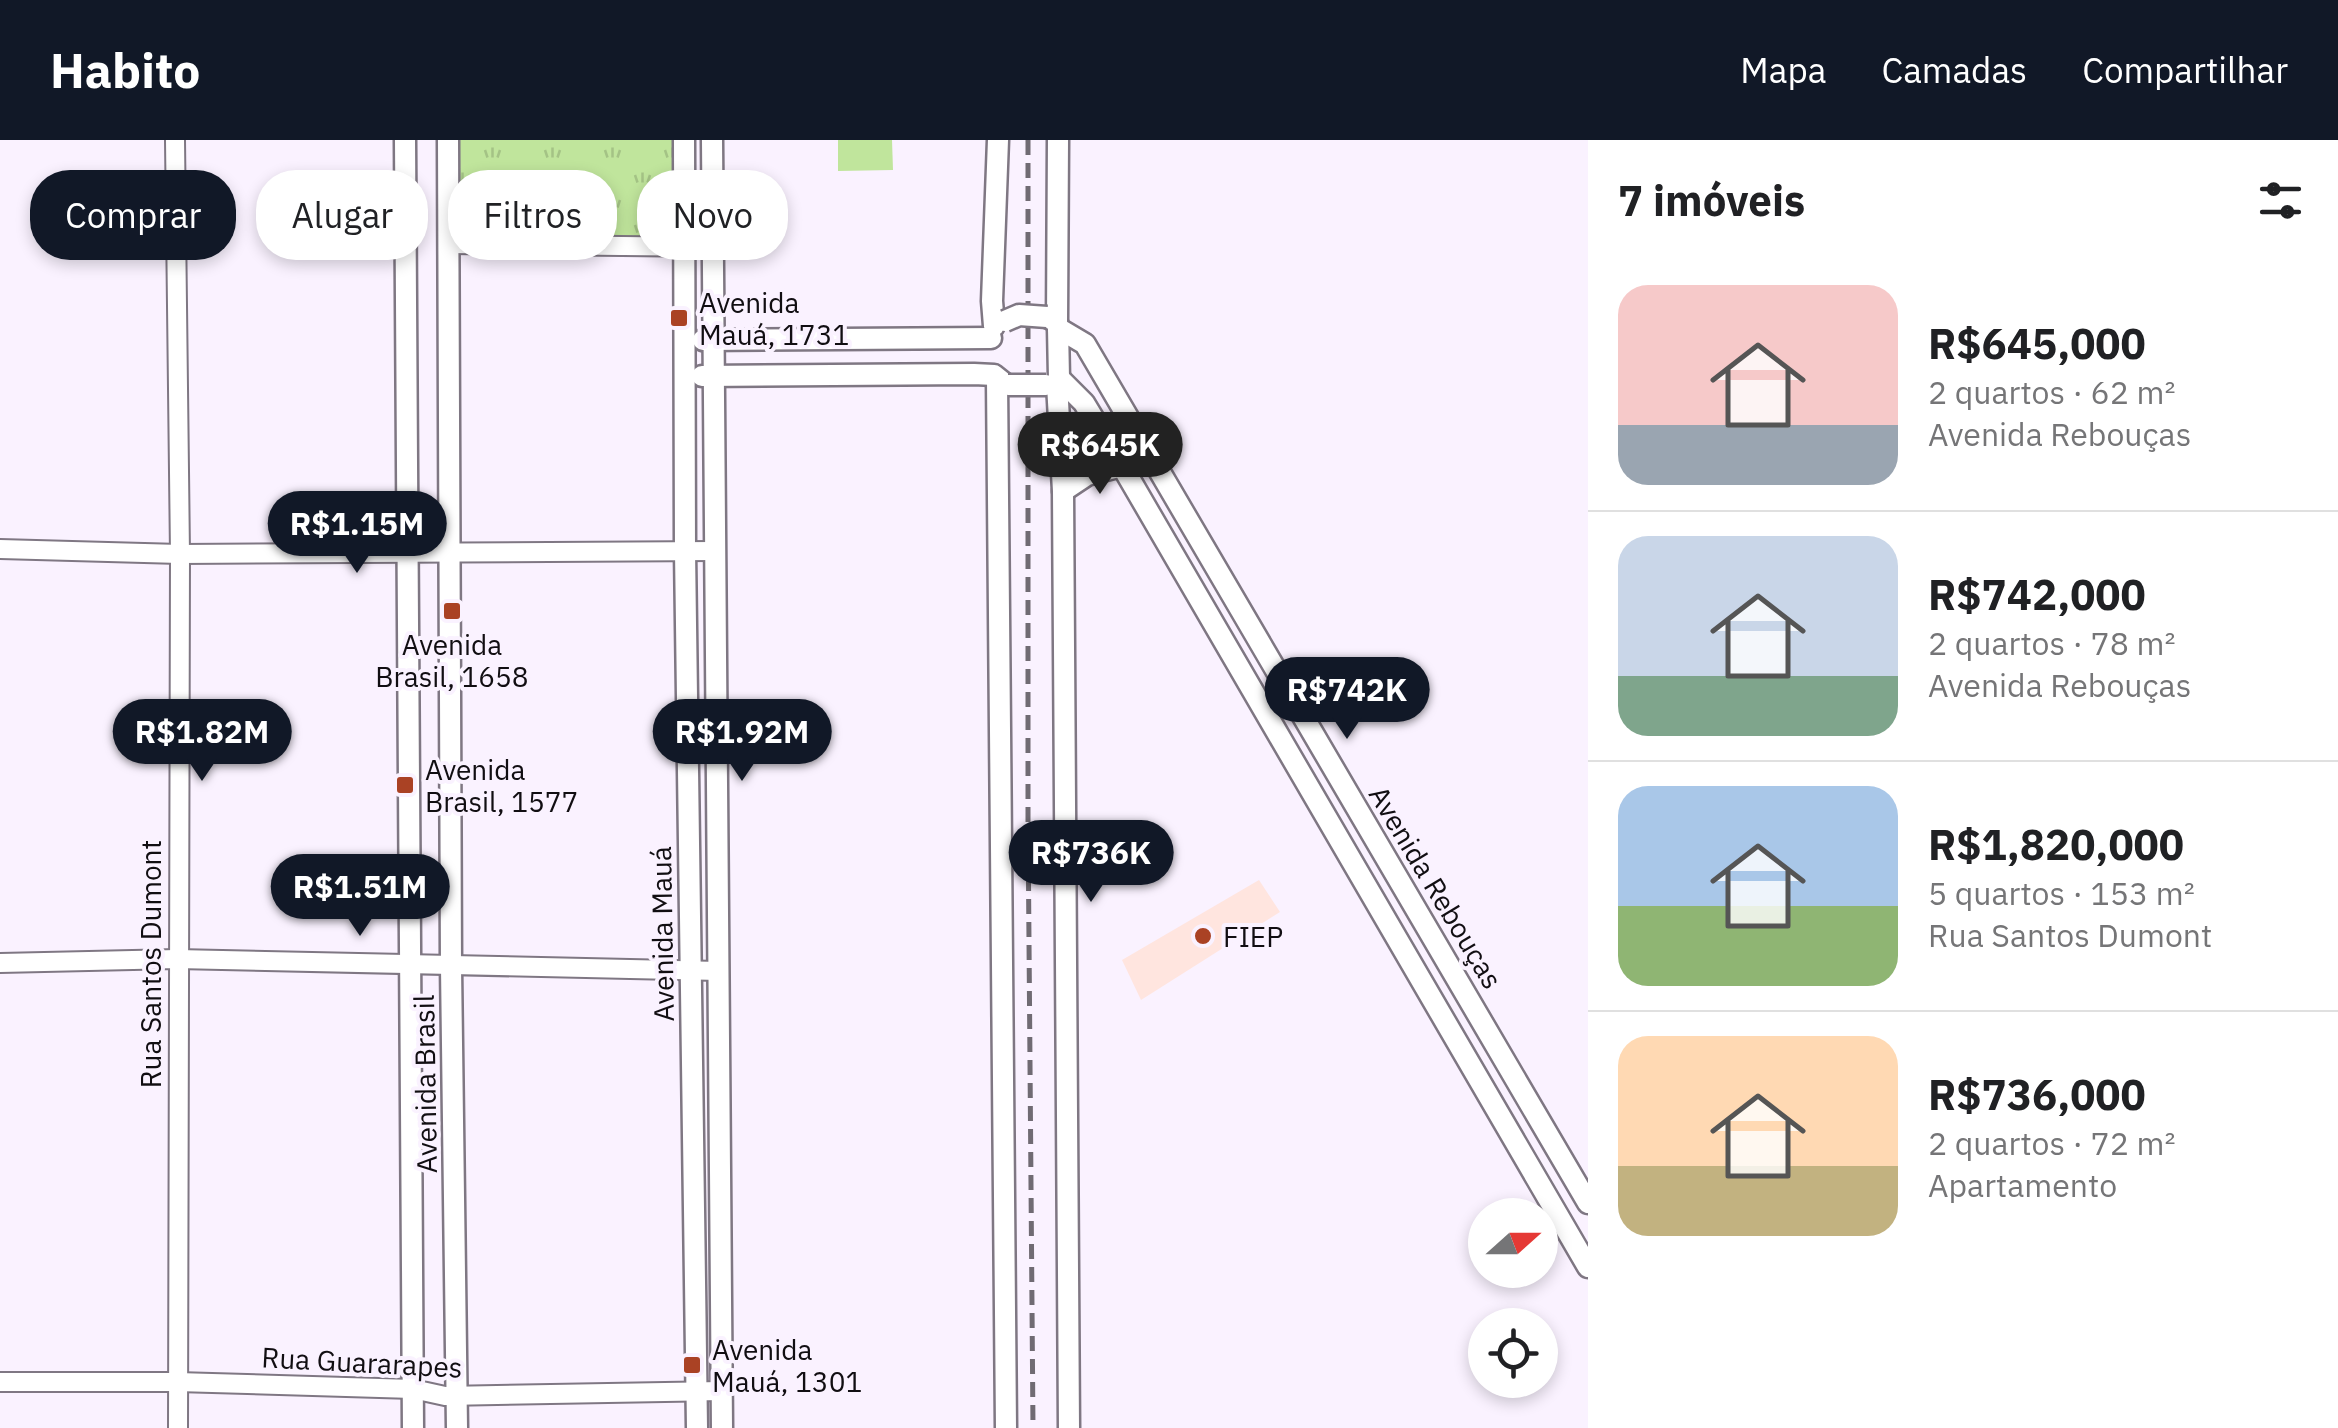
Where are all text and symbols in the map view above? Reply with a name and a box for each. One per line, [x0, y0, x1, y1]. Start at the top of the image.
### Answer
text: Habito [50, 39, 200, 101]
text: Mapa [1740, 47, 1826, 93]
text: Camadas [1881, 47, 2027, 93]
text: Compartilhar [2082, 47, 2288, 93]
chip: Comprar [30, 170, 236, 260]
chip: Alugar [256, 170, 428, 260]
chip: Filtros [448, 170, 617, 260]
chip: Novo [637, 170, 788, 260]
text: 7 imóveis [1618, 173, 1805, 228]
icon: filters [2253, 173, 2308, 228]
place label: Avenida Mauá, 1731 [699, 284, 849, 353]
marker: Avenida Mauá, 1731 [668, 307, 690, 329]
text: R$645,000 [1928, 316, 2146, 371]
icon: home [1698, 325, 1818, 445]
text: 2 quartos · 62 m² [1928, 371, 2176, 413]
pin: R$645K [1019, 412, 1181, 497]
text: Avenida Rebouças [1928, 413, 2191, 455]
text: R$645K [1040, 423, 1160, 465]
pin: R$1.15M [265, 491, 449, 576]
text: R$1.15M [290, 502, 424, 544]
text: R$742,000 [1928, 567, 2146, 622]
icon: home [1698, 576, 1818, 696]
marker: Avenida Brasil, 1658 [441, 600, 463, 622]
text: 2 quartos · 78 m² [1928, 622, 2176, 664]
place label: Avenida Brasil, 1658 [375, 626, 529, 695]
pin: R$742K [1266, 657, 1428, 742]
text: Avenida Rebouças [1928, 664, 2191, 706]
text: R$742K [1287, 668, 1407, 710]
pin: R$1.82M [110, 699, 294, 784]
pin: R$1.92M [650, 699, 834, 784]
text: R$1.82M [135, 710, 269, 752]
text: R$1.92M [675, 710, 809, 752]
place label: Avenida Brasil, 1577 [425, 751, 578, 820]
marker: Avenida Brasil, 1577 [394, 774, 416, 796]
street label: Avenida Rebouças [1361, 779, 1511, 995]
text: R$1,820,000 [1928, 817, 2184, 872]
pin: R$736K [1010, 820, 1172, 905]
icon: home [1698, 826, 1818, 946]
text: R$736K [1031, 831, 1151, 873]
street label: Rua Santos Dumont [132, 840, 169, 1088]
street label: Avenida Mauá [642, 846, 682, 1022]
pin: R$1.51M [268, 854, 452, 939]
text: R$1.51M [293, 865, 427, 907]
text: 5 quartos · 153 m² [1928, 872, 2195, 914]
text: Rua Santos Dumont [1928, 914, 2212, 956]
place label: FIEP [1223, 918, 1283, 955]
marker: FIEP [1192, 925, 1214, 947]
street label: Avenida Brasil [405, 994, 445, 1174]
text: R$736,000 [1928, 1067, 2146, 1122]
icon: home [1698, 1076, 1818, 1196]
text: 2 quartos · 72 m² [1928, 1122, 2176, 1164]
text: Apartamento [1928, 1164, 2117, 1206]
north arrow [1468, 1198, 1558, 1288]
map controls [1468, 1198, 1558, 1398]
button: locate [1468, 1308, 1558, 1398]
place label: Avenida Mauá, 1301 [712, 1331, 862, 1400]
street label: Rua Guararapes [261, 1338, 463, 1386]
marker: Avenida Mauá, 1301 [681, 1354, 703, 1376]

